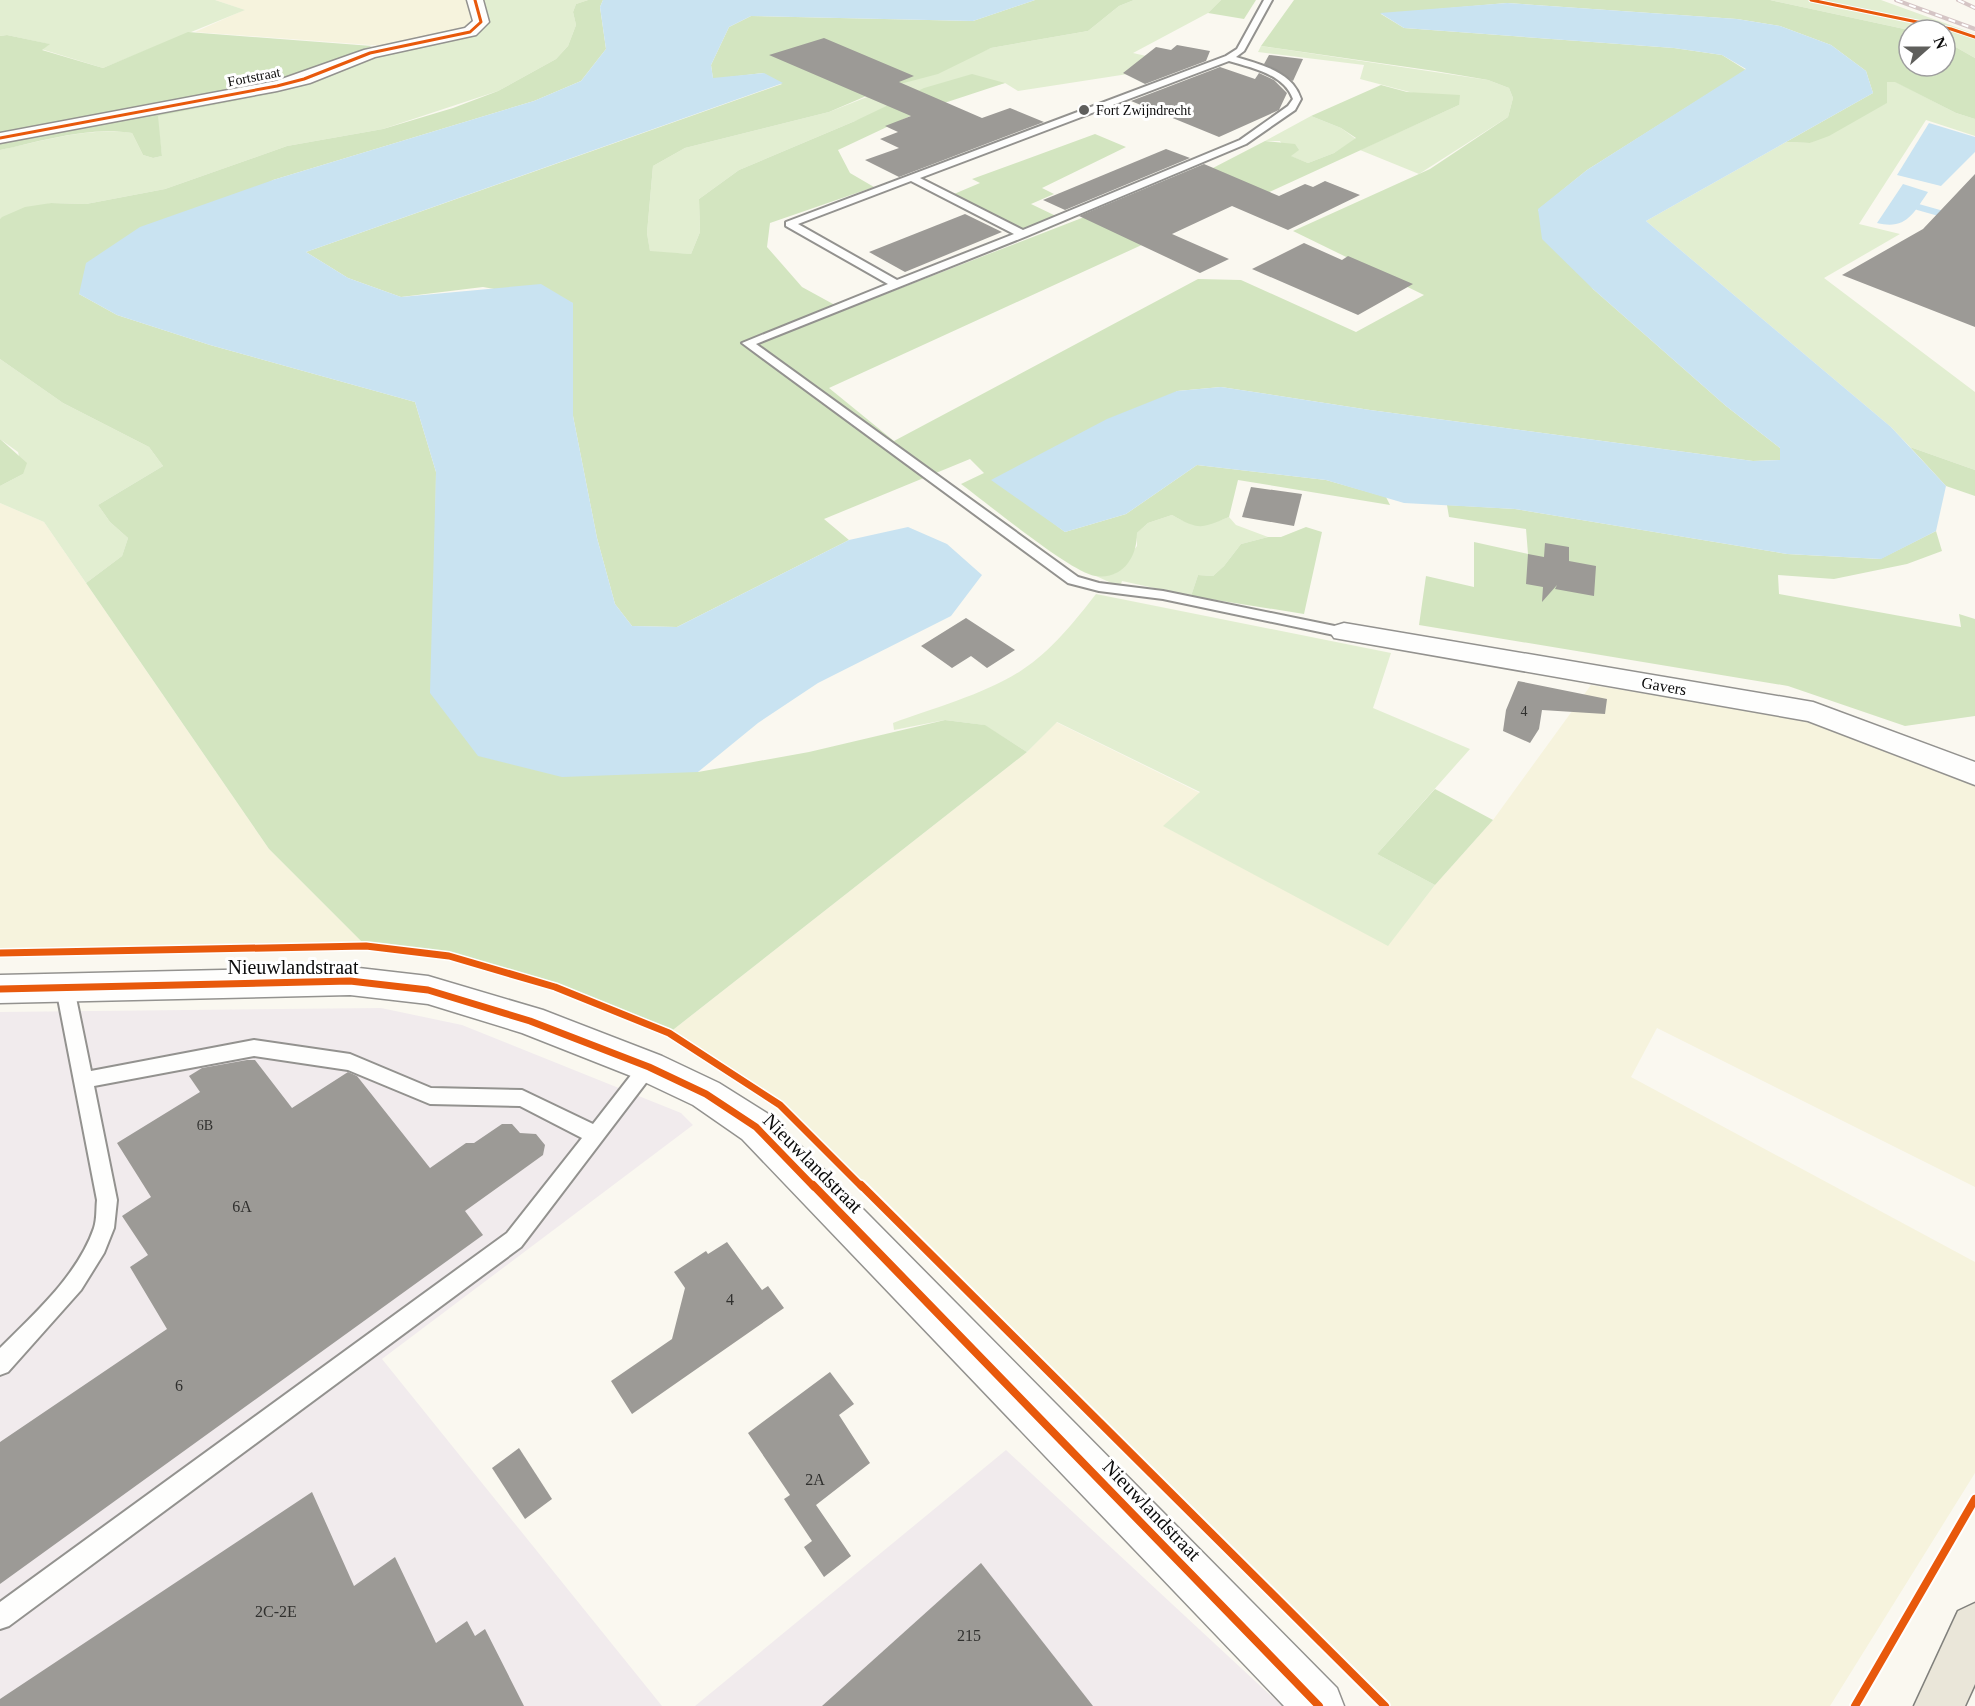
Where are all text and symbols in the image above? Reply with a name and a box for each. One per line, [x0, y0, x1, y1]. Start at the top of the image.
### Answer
north arrow [1897, 18, 1957, 78]
text: N [1931, 34, 1951, 52]
street label: Fortstraat [226, 64, 282, 89]
marker: Fort Zwijndrecht [1077, 103, 1091, 117]
place label: Fort Zwijndrecht [1096, 103, 1191, 118]
street label: Gavers [1640, 674, 1688, 698]
house number: 4 [1521, 704, 1528, 719]
street label: Nieuwlandstraat [227, 956, 359, 978]
street label: Nieuwlandstraat [759, 1109, 867, 1217]
house number: 6B [197, 1118, 213, 1133]
house number: 6A [232, 1198, 252, 1215]
house number: 4 [726, 1291, 734, 1308]
house number: 6 [175, 1377, 183, 1394]
street label: Nieuwlandstraat [1099, 1455, 1206, 1565]
house number: 2A [805, 1471, 825, 1488]
house number: 2C-2E [255, 1603, 297, 1620]
house number: 215 [957, 1627, 981, 1644]

